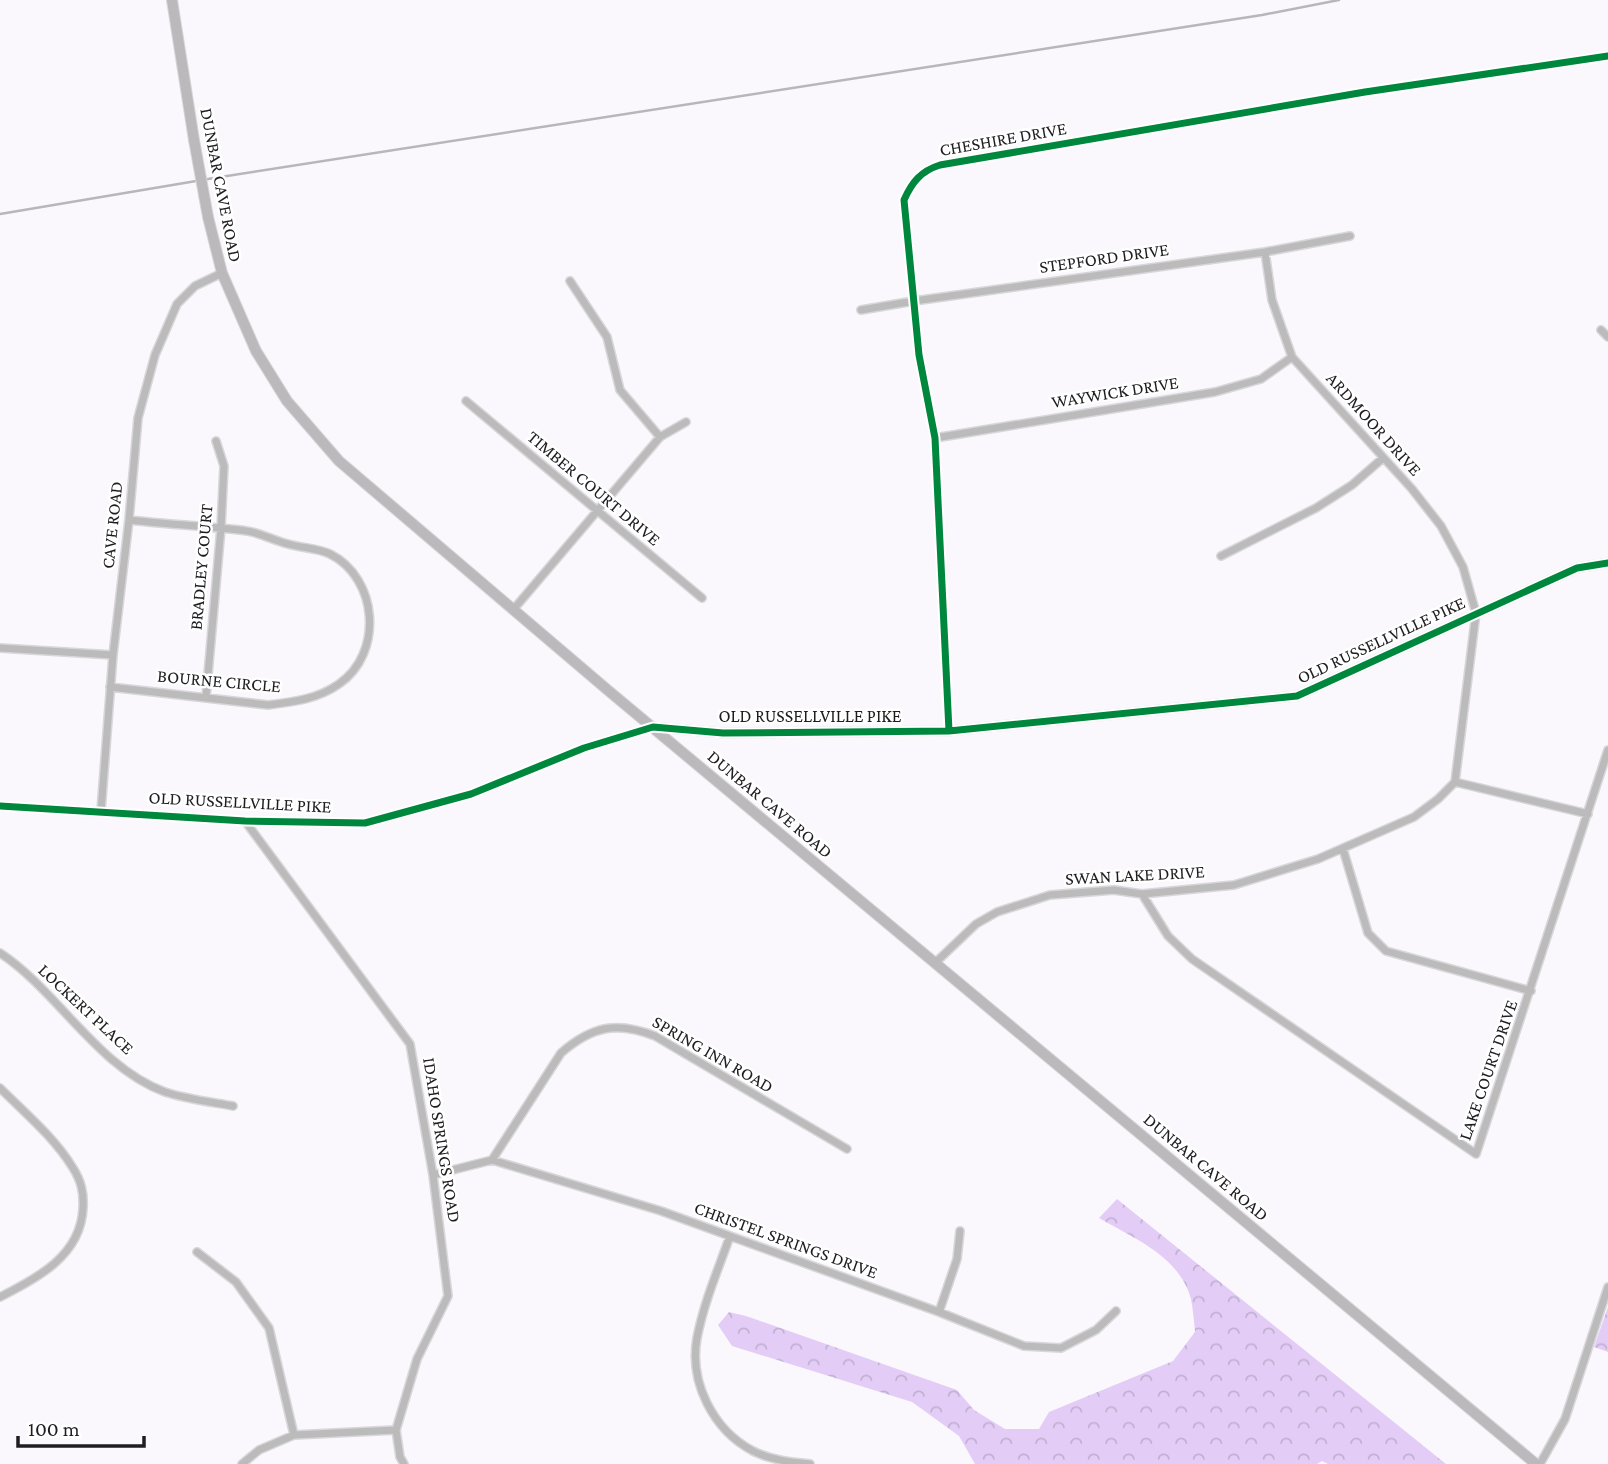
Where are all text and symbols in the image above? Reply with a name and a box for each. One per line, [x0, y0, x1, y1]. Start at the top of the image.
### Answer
street label: DUNBAR CAVE ROAD [196, 106, 246, 264]
street label: CHESHIRE DRIVE [938, 118, 1068, 160]
street label: STEPFORD DRIVE [1038, 239, 1170, 277]
street label: ARDMOOR DRIVE [1322, 368, 1426, 480]
street label: WAYWICK DRIVE [1050, 372, 1180, 412]
street label: TIMBER COURT DRIVE [523, 426, 665, 550]
street label: CAVE ROAD [97, 480, 127, 570]
street label: BRADLEY COURT [186, 503, 216, 631]
street label: OLD RUSSELLVILLE PIKE [1294, 592, 1468, 688]
street label: BOURNE CIRCLE [156, 666, 282, 696]
street label: OLD RUSSELLVILLE PIKE [719, 706, 902, 726]
street label: DUNBAR CAVE ROAD [704, 746, 836, 862]
street label: OLD RUSSELLVILLE PIKE [148, 787, 332, 817]
street label: SWAN LAKE DRIVE [1065, 861, 1205, 889]
street label: LOCKERT PLACE [34, 960, 138, 1058]
street label: LAKE COURT DRIVE [1455, 997, 1521, 1143]
street label: SPRING INN ROAD [649, 1011, 777, 1097]
street label: IDAHO SPRINGS ROAD [419, 1056, 465, 1224]
street label: DUNBAR CAVE ROAD [1140, 1109, 1272, 1225]
street label: CHRISTEL SPRINGS DRIVE [692, 1198, 881, 1283]
scale bar [18, 1404, 144, 1448]
text: 100 m [28, 1417, 80, 1441]

